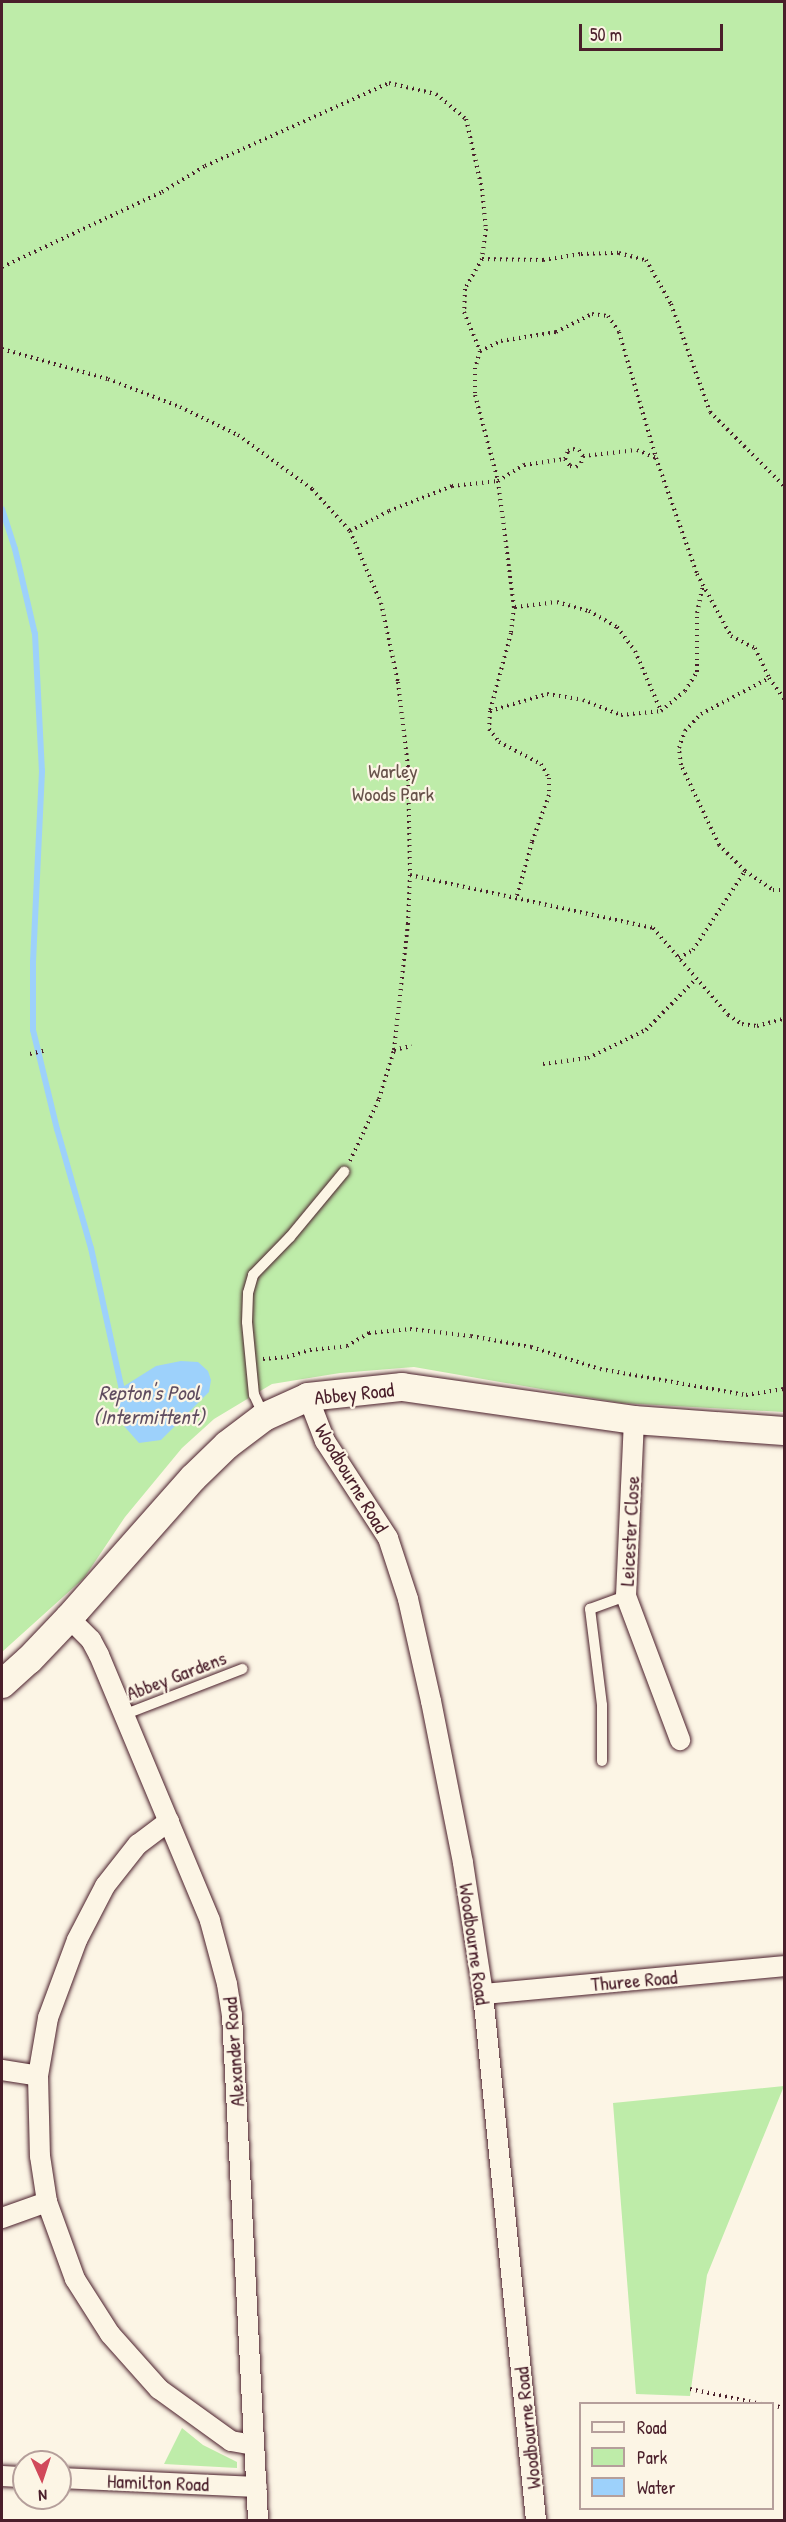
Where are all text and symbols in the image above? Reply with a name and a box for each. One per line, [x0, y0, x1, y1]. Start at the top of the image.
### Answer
scale bar [582, 12, 726, 50]
text: 50 m [590, 22, 622, 47]
park label: Warley Woods Park [352, 759, 434, 806]
street label: Abbey Road [313, 1377, 395, 1409]
water label: Repton's Pool (Intermittent) [93, 1380, 205, 1430]
street label: Woodbourne Road [310, 1419, 394, 1537]
street label: Leicester Close [614, 1475, 644, 1587]
street label: Abbey Gardens [123, 1645, 229, 1705]
street label: Woodbourne Road [455, 1882, 495, 2006]
street label: Thuree Road [590, 1964, 678, 1996]
street label: Alexander Road [217, 1996, 249, 2108]
street label: Woodbourne Road [509, 2366, 545, 2490]
legend [579, 2402, 774, 2510]
text: Road [637, 2415, 667, 2440]
text: Park [637, 2445, 667, 2470]
north arrow [12, 2450, 72, 2510]
street label: Hamilton Road [107, 2468, 209, 2496]
text: Water [637, 2475, 675, 2500]
text: N [38, 2485, 48, 2507]

